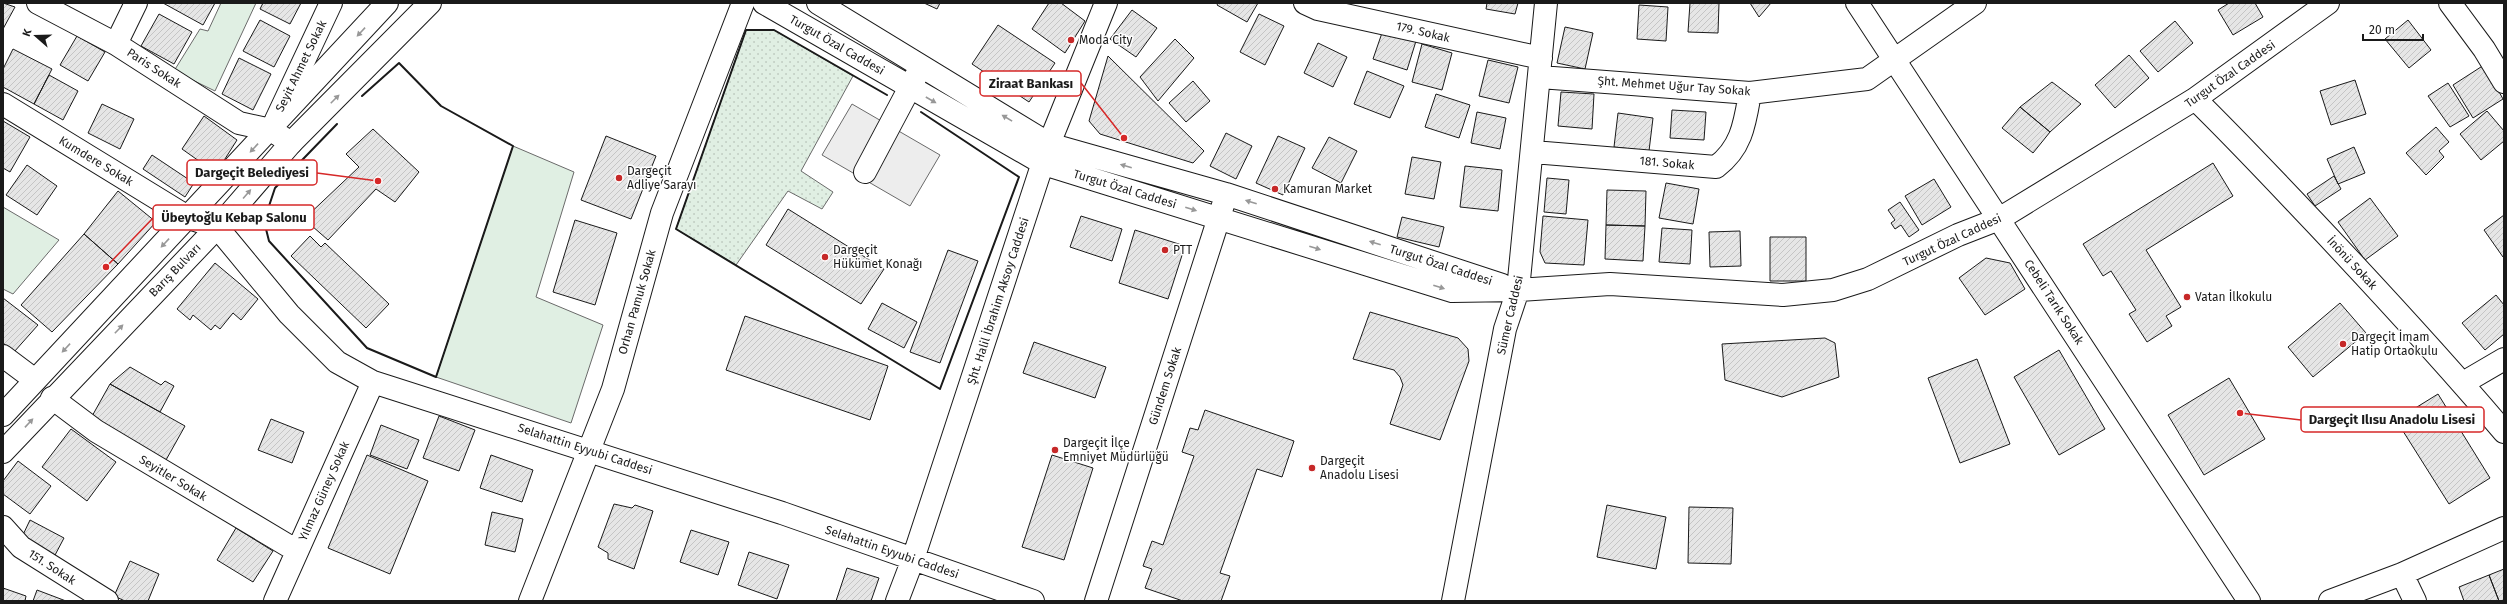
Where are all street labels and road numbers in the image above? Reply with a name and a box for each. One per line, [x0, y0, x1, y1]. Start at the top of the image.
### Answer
street label: Turgut Özal Caddesi [787, 10, 888, 78]
street label: Seyit Ahmet Sokak [273, 17, 330, 114]
street label: 179. Sokak [1395, 19, 1452, 45]
street label: Turgut Özal Caddesi [2181, 36, 2278, 110]
street label: Paris Sokak [124, 45, 184, 91]
street label: Şht. Mehmet Uğur Tay Sokak [1597, 74, 1752, 98]
street label: Kumdere Sokak [56, 133, 136, 189]
street label: 181. Sokak [1639, 154, 1696, 172]
street label: Turgut Özal Caddesi [1072, 165, 1179, 211]
street label: Turgut Özal Caddesi [1900, 209, 2004, 269]
street label: Şht. Halil İbrahim Aksoy Caddesi [963, 215, 1032, 386]
street label: İnönü Sokak [2324, 233, 2381, 293]
street label: Barış Bulvarı [146, 240, 204, 300]
street label: Turgut Özal Caddesi [1388, 240, 1495, 288]
street label: Orhan Pamuk Sokak [615, 247, 659, 356]
street label: Cebeli Tarık Sokak [2021, 257, 2087, 348]
street label: Sümer Caddesi [1494, 274, 1526, 356]
street label: Gündem Sokak [1146, 345, 1184, 427]
street label: Selahattin Eyyubi Caddesi [516, 421, 654, 477]
street label: Yılmaz Güney Sokak [296, 438, 353, 543]
street label: Seyitler Sokak [137, 452, 210, 504]
street label: Selahattin Eyyubi Caddesi [823, 523, 961, 581]
street label: 151. Sokak [26, 546, 79, 588]

